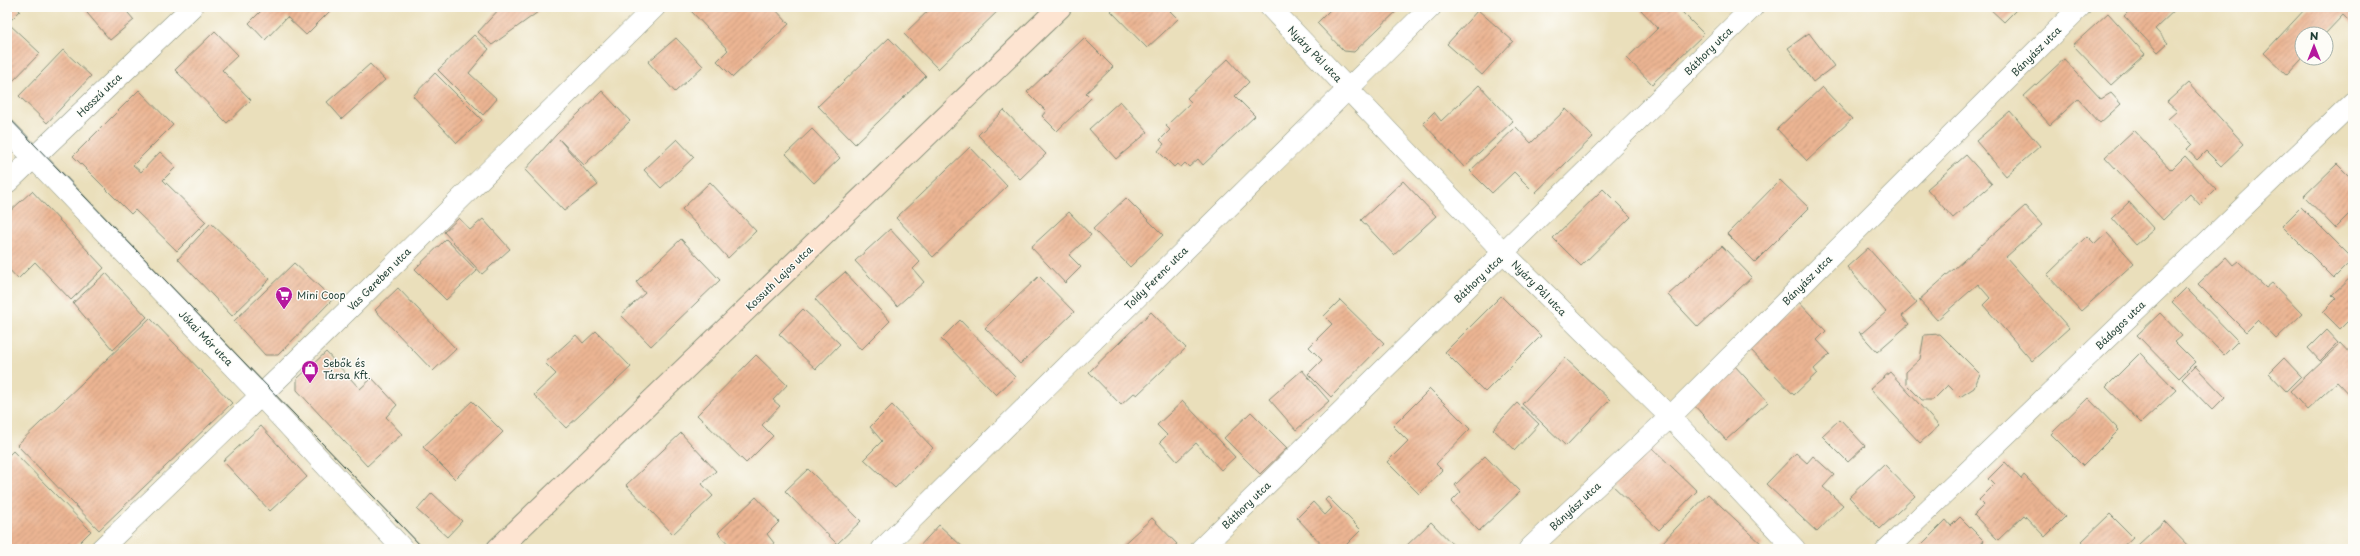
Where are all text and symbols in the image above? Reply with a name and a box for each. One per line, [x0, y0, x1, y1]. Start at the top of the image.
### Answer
street label: Nyáry Pál utca [1284, 22, 1347, 86]
street label: Bányász utca [2007, 22, 2065, 80]
street label: Báthory utca [1680, 23, 1736, 78]
north arrow [2294, 26, 2334, 66]
text: N [2310, 27, 2319, 44]
street label: Hosszú utca [73, 69, 125, 120]
street label: Kossuth Lajos utca [742, 241, 816, 314]
street label: Toldy Ferenc utca [1121, 242, 1191, 313]
street label: Vas Gereben utca [344, 243, 414, 314]
street label: Báthory utca [1450, 251, 1506, 306]
street label: Bányász utca [1778, 251, 1836, 309]
street label: Nyáry Pál utca [1508, 257, 1571, 320]
supermarket icon: Mini Coop [274, 285, 294, 310]
place label: Mini Coop [297, 287, 346, 302]
street label: Bádogos utca [2091, 296, 2149, 353]
street label: Jókai Mór utca [176, 306, 237, 369]
place label: Sebők és Társa Kft. [323, 355, 371, 382]
shop icon: Sebők és Társa Kft. [300, 359, 320, 384]
street label: Báthory utca [1218, 477, 1274, 532]
street label: Bányász utca [1546, 477, 1605, 534]

